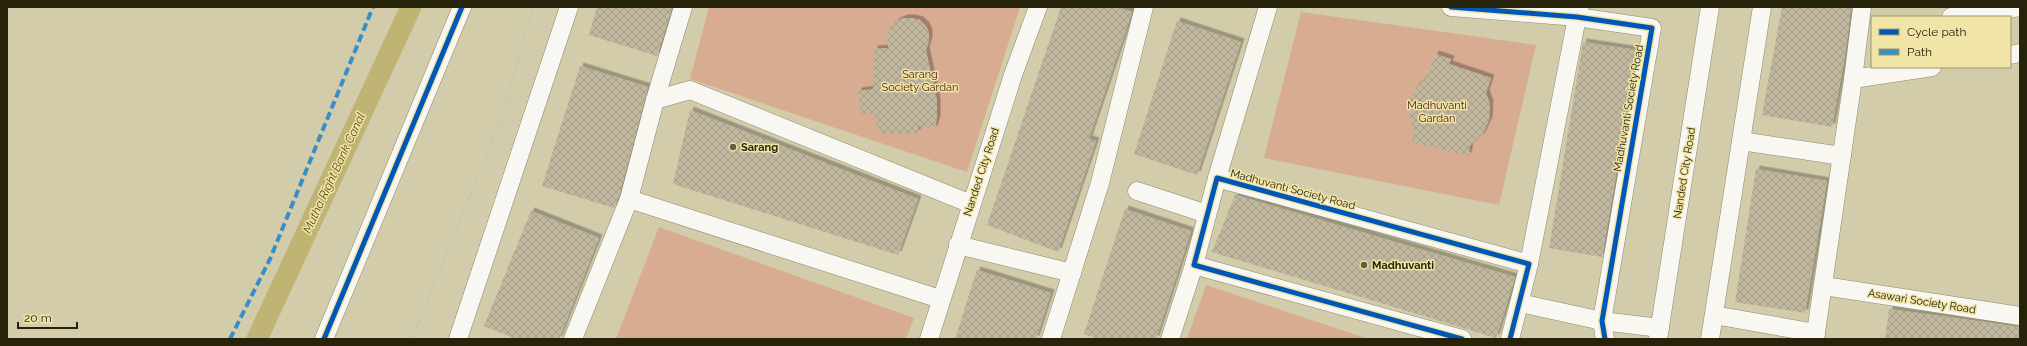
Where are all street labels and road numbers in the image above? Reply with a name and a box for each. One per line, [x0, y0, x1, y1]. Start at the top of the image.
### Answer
street label: Madhuvanti Society Road [1611, 43, 1646, 173]
street label: Nanded City Road [961, 126, 1002, 218]
street label: Nanded City Road [1671, 126, 1698, 220]
street label: Madhuvanti Society Road [1229, 167, 1357, 212]
street label: Asawari Society Road [1867, 287, 1977, 316]

